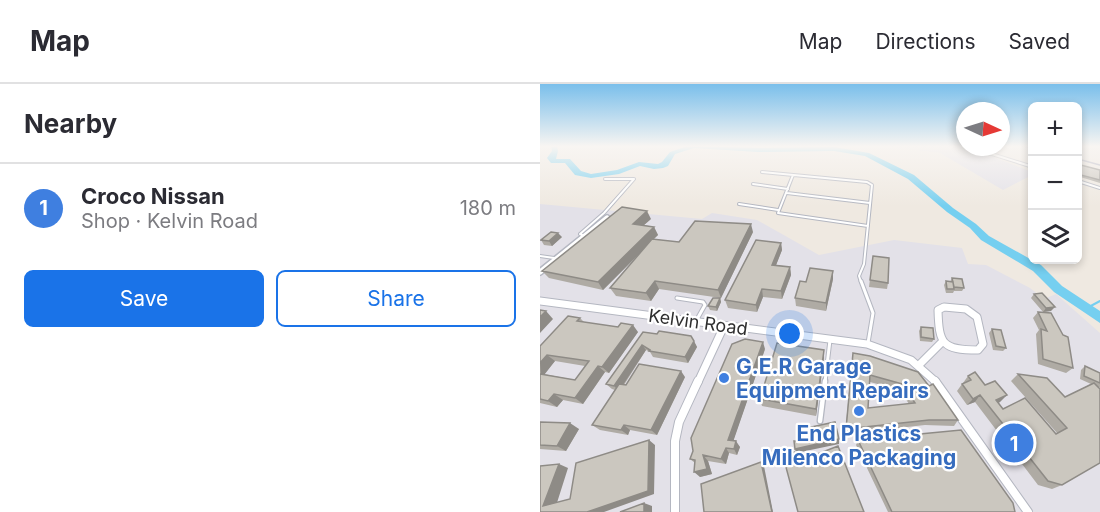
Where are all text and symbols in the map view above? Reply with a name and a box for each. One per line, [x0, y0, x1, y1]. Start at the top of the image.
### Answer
text: Map [30, 24, 90, 58]
text: Map [799, 29, 842, 54]
text: Directions [875, 29, 976, 54]
text: Saved [1009, 29, 1070, 54]
north arrow [956, 102, 1010, 156]
map controls [1028, 102, 1082, 264]
button: + [1028, 102, 1082, 156]
text: Nearby [24, 108, 117, 139]
button: − [1028, 156, 1082, 210]
text: Croco Nissan [81, 183, 225, 209]
text: 1 [39, 196, 48, 220]
text: 180 m [460, 196, 516, 220]
text: Shop · Kelvin Road [81, 209, 258, 233]
button: layers [1028, 210, 1082, 264]
button: Save [24, 270, 264, 327]
button: Share [276, 270, 516, 327]
street label: Kelvin Road [647, 305, 749, 339]
your location [775, 319, 804, 348]
place label: G.E.R Garage Equipment Repairs [736, 354, 929, 403]
marker: G.E.R Garage Equipment Repairs [717, 371, 731, 385]
marker: End Plastics Milenco Packaging [852, 404, 866, 418]
pin: 1 [994, 420, 1034, 466]
place label: End Plastics Milenco Packaging [762, 421, 956, 470]

